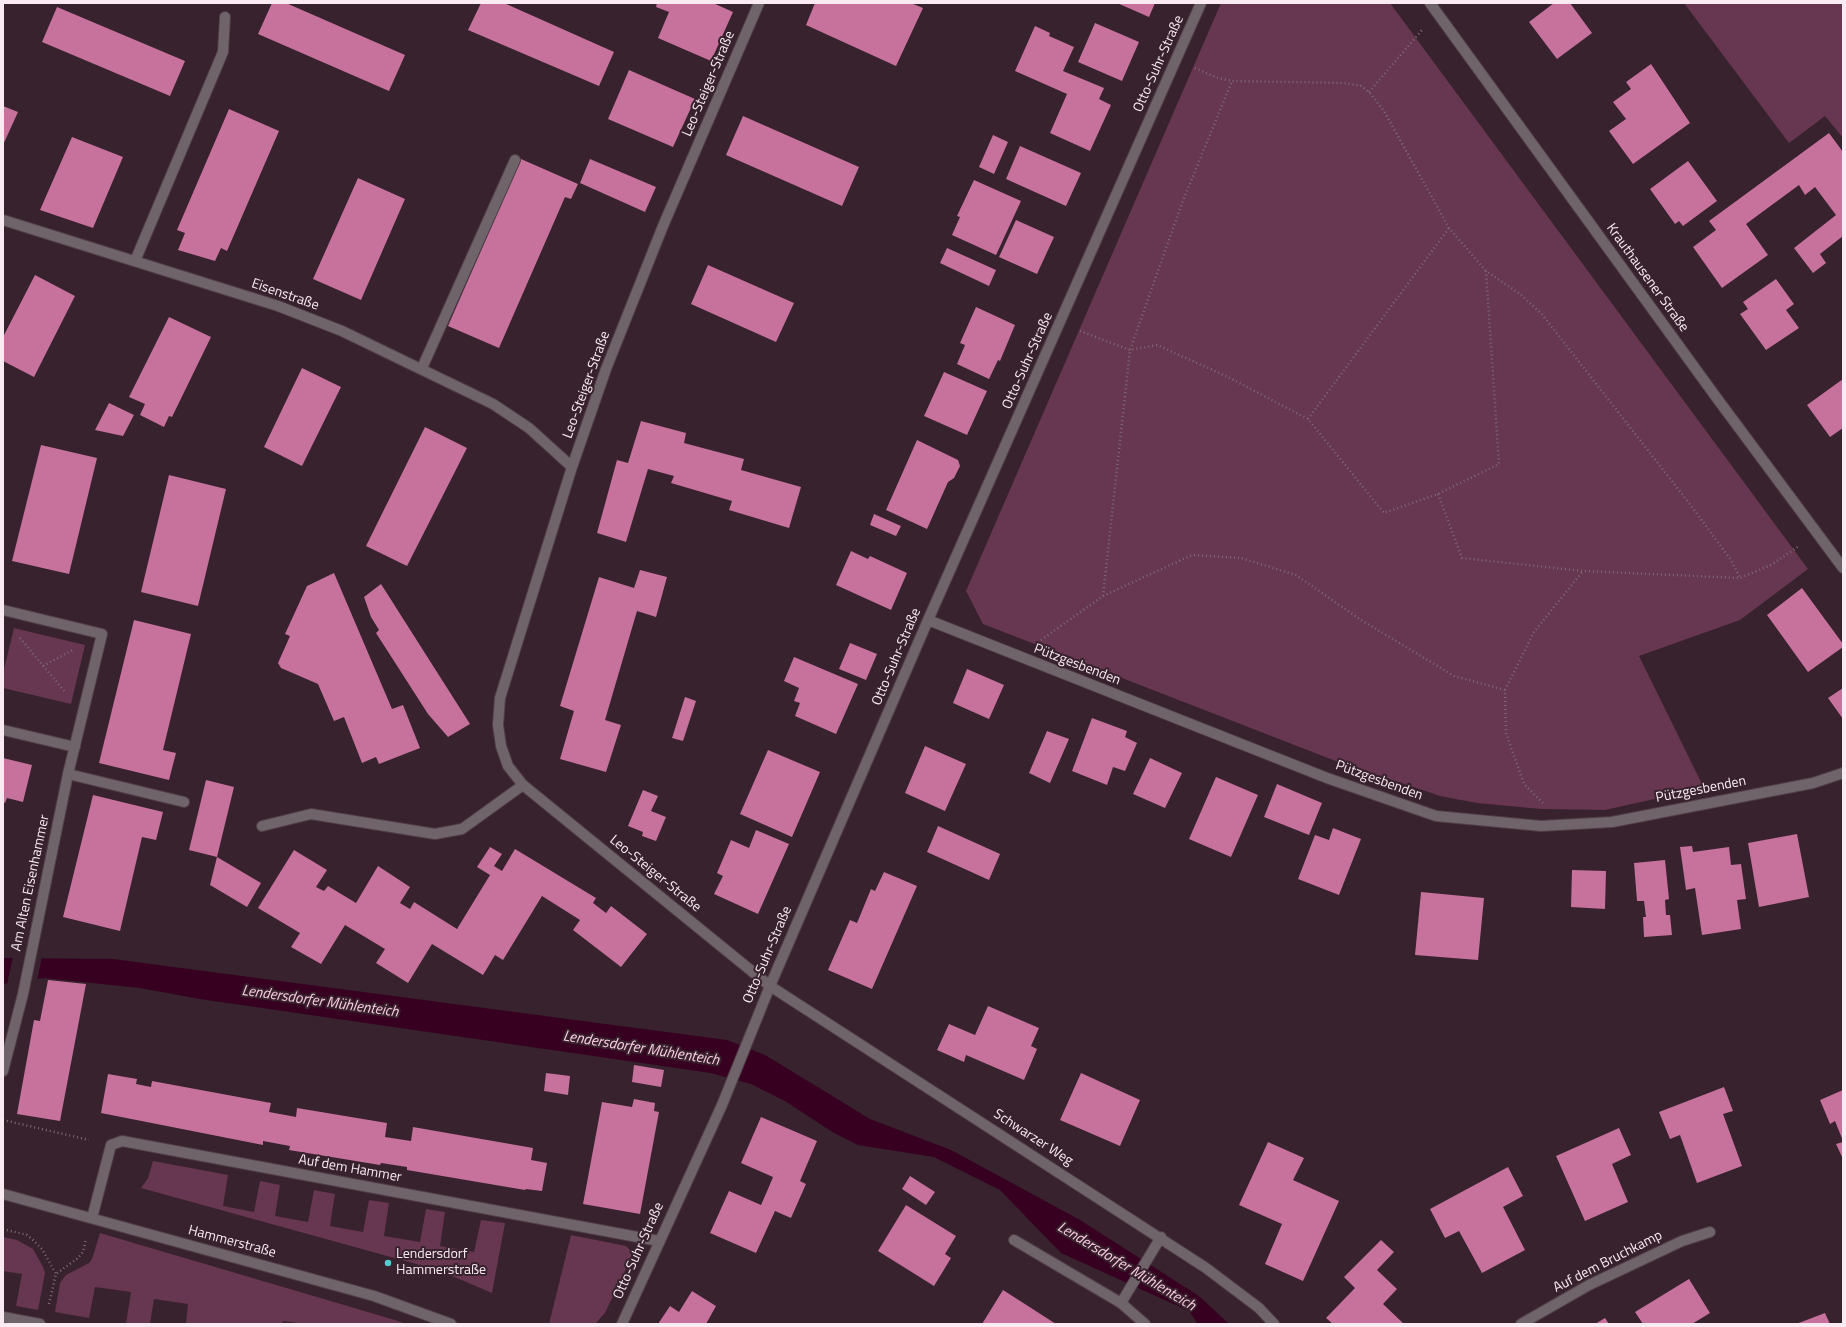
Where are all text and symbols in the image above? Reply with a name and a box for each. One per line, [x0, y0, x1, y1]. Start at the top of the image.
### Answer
street label: Otto-Suhr-Straße [1130, 13, 1188, 115]
street label: Leo-Steiger-Straße [679, 29, 739, 139]
street label: Krauthausener Straße [1602, 221, 1692, 335]
street label: Eisenstraße [249, 276, 321, 314]
street label: Otto-Suhr-Straße [999, 310, 1057, 412]
street label: Leo-Steiger-Straße [560, 329, 614, 441]
street label: Otto-Suhr-Straße [869, 606, 925, 708]
street label: Pützgesbenden [1031, 641, 1123, 689]
street label: Pützgesbenden [1333, 757, 1425, 805]
street label: Pützgesbenden [1654, 773, 1748, 807]
street label: Am Alten Eisenhammer [8, 813, 54, 953]
street label: Leo-Steiger-Straße [606, 832, 704, 916]
street label: Otto-Suhr-Straße [740, 904, 796, 1006]
water label: Lendersdorfer Mühlenteich [241, 982, 399, 1022]
water label: Lendersdorfer Mühlenteich [562, 1028, 720, 1070]
street label: Schwarzer Weg [990, 1106, 1076, 1170]
street label: Auf dem Hammer [297, 1152, 403, 1186]
street label: Otto-Suhr-Straße [610, 1200, 668, 1302]
water label: Lendersdorfer Mühlenteich [1054, 1219, 1198, 1315]
street label: Hammerstraße [186, 1222, 278, 1262]
street label: Auf dem Bruchkamp [1551, 1227, 1665, 1297]
place label: Lendersdorf Hammerstraße [396, 1247, 486, 1280]
marker: Lendersdorf Hammerstraße [383, 1258, 393, 1268]

